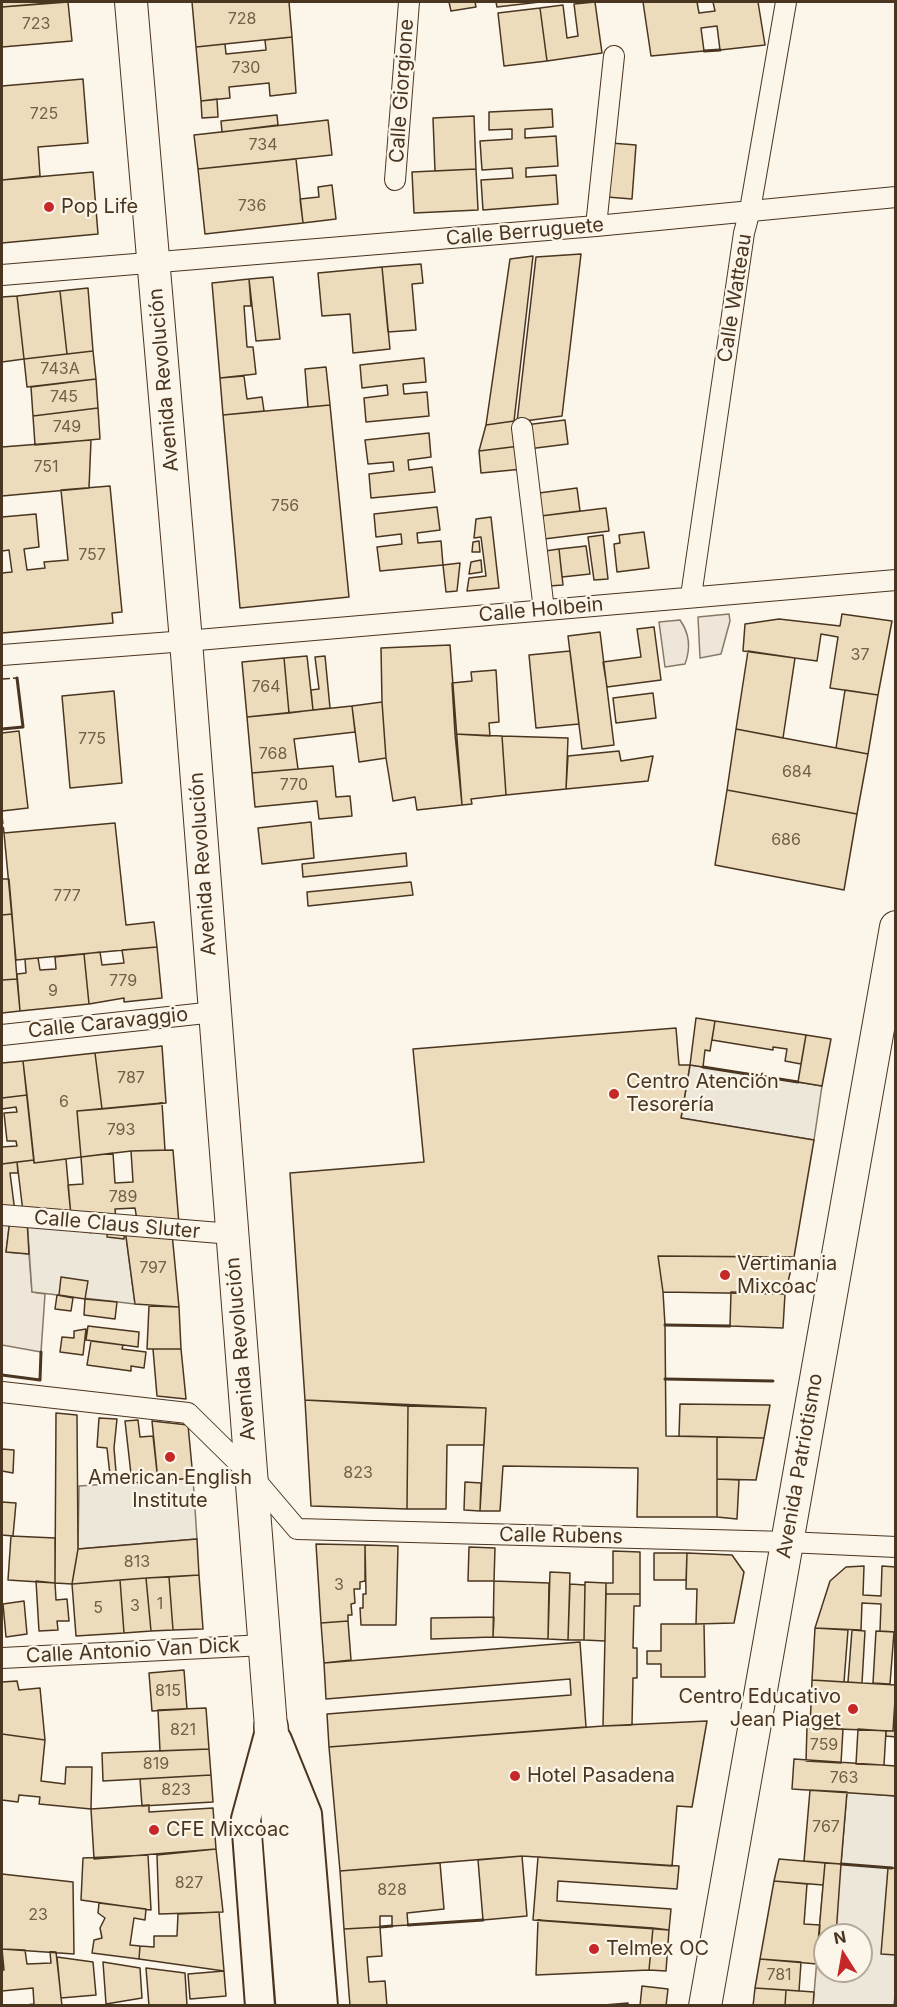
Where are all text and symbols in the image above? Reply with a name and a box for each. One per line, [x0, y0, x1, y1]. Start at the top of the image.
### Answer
house number: 728 [228, 9, 256, 29]
house number: 723 [22, 14, 50, 34]
street label: Calle Giorgione [385, 18, 419, 164]
house number: 730 [232, 58, 260, 78]
house number: 725 [30, 104, 58, 124]
house number: 734 [248, 135, 278, 155]
place label: Pop Life [61, 195, 138, 219]
house number: 736 [238, 196, 266, 216]
marker: Pop Life [42, 200, 56, 214]
street label: Calle Berruguete [445, 213, 605, 251]
street label: Calle Watteau [713, 232, 757, 364]
street label: Avenida Revolución [144, 287, 184, 473]
house number: 743A [40, 359, 80, 379]
house number: 745 [50, 387, 78, 407]
house number: 749 [53, 417, 81, 437]
house number: 751 [33, 457, 59, 477]
house number: 756 [271, 496, 299, 516]
house number: 757 [78, 545, 106, 565]
street label: Calle Holbein [478, 593, 604, 627]
house number: 37 [851, 645, 869, 665]
house number: 764 [251, 677, 281, 697]
house number: 775 [78, 729, 106, 749]
house number: 768 [259, 744, 287, 764]
house number: 684 [782, 762, 812, 782]
street label: Avenida Revolución [185, 771, 221, 957]
house number: 770 [280, 775, 308, 795]
house number: 686 [771, 830, 801, 850]
house number: 777 [53, 886, 81, 906]
house number: 779 [109, 971, 137, 991]
house number: 9 [48, 981, 58, 1001]
street label: Calle Caravaggio [27, 1003, 189, 1043]
house number: 787 [117, 1068, 145, 1088]
place label: Centro Atención Tesorería [626, 1070, 779, 1117]
marker: Centro Atención Tesorería [607, 1087, 621, 1101]
house number: 6 [59, 1092, 69, 1112]
house number: 793 [107, 1120, 135, 1140]
house number: 789 [109, 1187, 137, 1207]
street label: Calle Claus Sluter [33, 1206, 201, 1244]
place label: Vertimania Mixcoac [737, 1252, 837, 1299]
street label: Avenida Revolución [221, 1256, 261, 1442]
house number: 797 [139, 1258, 167, 1278]
marker: Vertimania Mixcoac [718, 1268, 732, 1282]
street label: Avenida Patriotismo [772, 1372, 828, 1560]
marker: American English Institute [163, 1450, 177, 1464]
house number: 823 [343, 1463, 373, 1483]
place label: American English Institute [88, 1466, 252, 1513]
street label: Calle Rubens [499, 1523, 623, 1549]
house number: 813 [124, 1552, 150, 1572]
house number: 3 [334, 1575, 344, 1595]
house number: 1 [157, 1594, 163, 1614]
house number: 3 [130, 1596, 140, 1616]
house number: 5 [93, 1598, 103, 1618]
street label: Calle Antonio Van Dick [25, 1633, 241, 1669]
house number: 815 [155, 1681, 181, 1701]
place label: Centro Educativo Jean Piaget [678, 1685, 841, 1732]
marker: Centro Educativo Jean Piaget [846, 1702, 860, 1716]
house number: 821 [170, 1720, 196, 1740]
house number: 759 [810, 1735, 838, 1755]
house number: 819 [143, 1754, 169, 1774]
place label: Hotel Pasadena [527, 1764, 675, 1788]
house number: 763 [830, 1768, 858, 1788]
marker: Hotel Pasadena [508, 1769, 522, 1783]
house number: 823 [161, 1780, 191, 1800]
house number: 767 [812, 1817, 840, 1837]
place label: CFE Mixcoac [166, 1818, 290, 1842]
marker: CFE Mixcoac [147, 1823, 161, 1837]
house number: 827 [175, 1873, 203, 1893]
house number: 828 [377, 1880, 407, 1900]
house number: 23 [28, 1905, 48, 1925]
north arrow [813, 1923, 873, 1983]
text: N [832, 1926, 848, 1948]
place label: Telmex OC [606, 1937, 709, 1961]
marker: Telmex OC [587, 1942, 601, 1956]
house number: 781 [766, 1965, 792, 1985]

